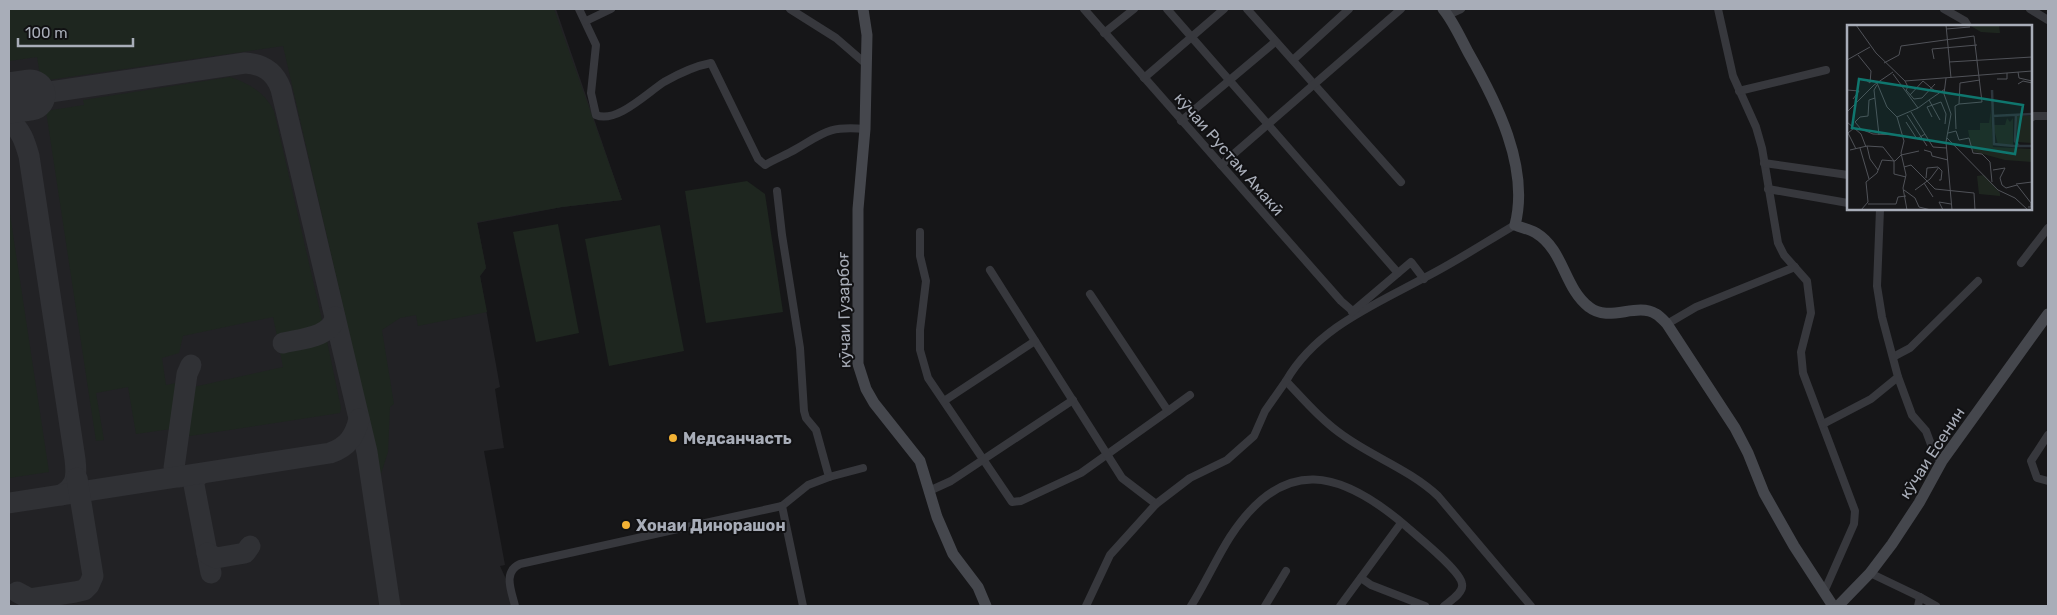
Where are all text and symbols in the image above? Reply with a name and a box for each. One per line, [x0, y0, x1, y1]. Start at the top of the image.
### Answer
scale bar [18, 15, 132, 47]
text: 100 m [25, 24, 67, 42]
inset map [1847, 25, 2032, 210]
street label: кӯчаи Рустам Амакӣ [1170, 89, 1288, 219]
street label: кӯчаи Гузарбоғ [833, 252, 855, 368]
street label: кӯчаи Есенин [1895, 404, 1969, 502]
place label: Медсанчасть [683, 429, 792, 448]
marker: Медсанчасть [667, 432, 679, 444]
place label: Хонаи Динорашон [636, 516, 786, 535]
marker: Хонаи Динорашон [620, 519, 632, 531]

